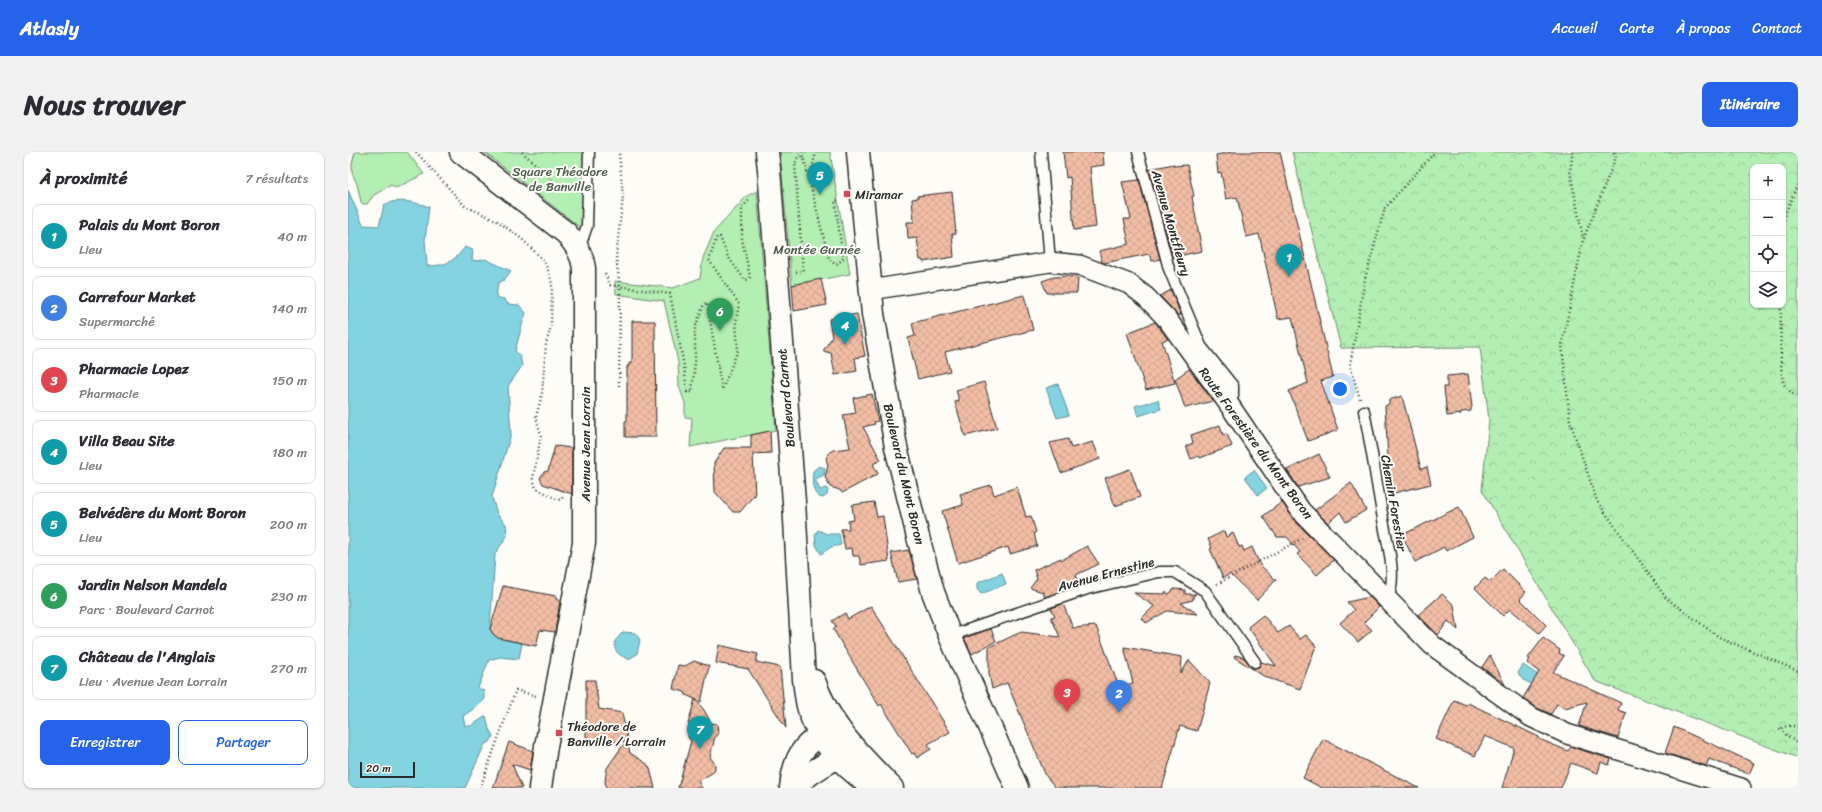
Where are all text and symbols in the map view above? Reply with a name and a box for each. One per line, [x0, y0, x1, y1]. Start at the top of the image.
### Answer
text: Atlasly [20, 12, 79, 45]
text: Accueil [1552, 16, 1598, 41]
text: Carte [1620, 16, 1654, 41]
text: À propos [1676, 16, 1730, 41]
text: Contact [1752, 16, 1802, 41]
text: Nous trouver [24, 80, 184, 129]
button: Itinéraire [1702, 82, 1798, 127]
park label: Square Théodore de Banville [512, 160, 608, 198]
pin: 5 [807, 162, 833, 195]
text: À proximité [40, 163, 127, 193]
map controls [1750, 164, 1786, 308]
button: + [1750, 164, 1786, 200]
street label: Avenue Montfleury [1145, 166, 1197, 279]
text: 7 résultats [245, 167, 308, 190]
place label: Miramar [855, 183, 904, 206]
marker: Miramar [842, 189, 852, 199]
button: − [1750, 200, 1786, 236]
text: Palais du Mont Boron [79, 212, 220, 238]
text: 1 [51, 225, 57, 248]
text: 40 m [277, 225, 307, 248]
button: locate [1750, 236, 1786, 272]
text: Lieu [79, 238, 102, 261]
park label: Montée Gurnée [773, 238, 861, 261]
pin: 1 [1276, 244, 1302, 277]
button: layers [1750, 272, 1786, 308]
text: Carrefour Market [79, 284, 196, 310]
text: 2 [50, 297, 58, 320]
text: 140 m [272, 297, 307, 320]
pin: 6 [707, 298, 733, 331]
text: Supermarché [79, 310, 155, 333]
pin: 4 [832, 312, 858, 345]
street label: Boulevard Carnot [770, 347, 802, 448]
text: Pharmacie Lopez [79, 356, 189, 382]
street label: Route Forestière du Mont Boron [1193, 362, 1319, 524]
text: 3 [50, 369, 58, 392]
text: 150 m [272, 369, 307, 392]
your location [1330, 379, 1350, 399]
text: Pharmacie [79, 382, 139, 405]
street label: Avenue Jean Lorrain [574, 387, 597, 502]
street label: Boulevard du Mont Boron [877, 401, 931, 547]
text: Villa Beau Site [79, 428, 175, 454]
text: 4 [50, 441, 58, 464]
text: 180 m [272, 441, 307, 464]
street label: Chemin Forestier [1374, 453, 1414, 554]
text: Lieu [79, 454, 102, 477]
text: Belvédère du Mont Boron [79, 500, 246, 526]
text: 5 [50, 513, 58, 536]
text: 200 m [270, 513, 307, 536]
text: Lieu [79, 526, 102, 549]
street label: Avenue Ernestine [1054, 550, 1157, 598]
text: Jardin Nelson Mandela [79, 572, 227, 598]
text: 6 [50, 585, 58, 608]
text: 230 m [271, 585, 307, 608]
text: Parc · Boulevard Carnot [79, 598, 215, 621]
text: Château de l'Anglais [79, 644, 215, 670]
text: 7 [50, 657, 58, 680]
text: 270 m [270, 657, 307, 680]
text: Lieu · Avenue Jean Lorrain [79, 670, 227, 693]
pin: 3 [1054, 679, 1080, 712]
pin: 2 [1106, 680, 1132, 713]
place label: Théodore de Banville / Lorrain [567, 715, 666, 753]
pin: 7 [687, 716, 713, 749]
button: Enregistrer [40, 720, 170, 765]
button: Partager [178, 720, 308, 765]
marker: Théodore de Banville / Lorrain [554, 728, 564, 738]
text: 20 m [366, 759, 391, 778]
scale bar [360, 760, 415, 779]

